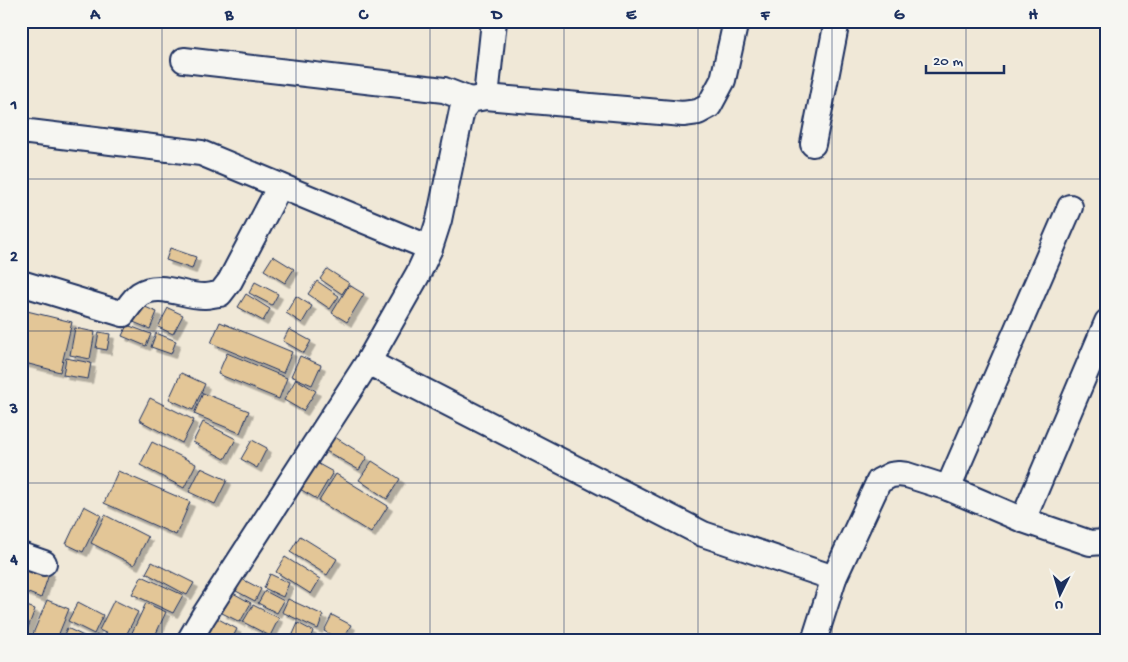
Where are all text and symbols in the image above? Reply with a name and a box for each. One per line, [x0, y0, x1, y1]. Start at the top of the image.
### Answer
text: A [89, 7, 101, 26]
text: B [224, 7, 234, 26]
text: C [358, 7, 369, 26]
text: D [490, 7, 503, 26]
text: E [626, 7, 637, 26]
text: F [760, 7, 771, 26]
text: G [894, 7, 905, 26]
text: H [1028, 7, 1038, 26]
scale bar [926, 42, 1003, 74]
text: 20 m [933, 53, 963, 71]
text: 1 [10, 97, 17, 116]
text: 2 [10, 249, 18, 268]
text: 3 [9, 401, 18, 420]
text: 4 [9, 552, 18, 571]
north arrow [1036, 570, 1086, 620]
text: U [1054, 596, 1064, 613]

